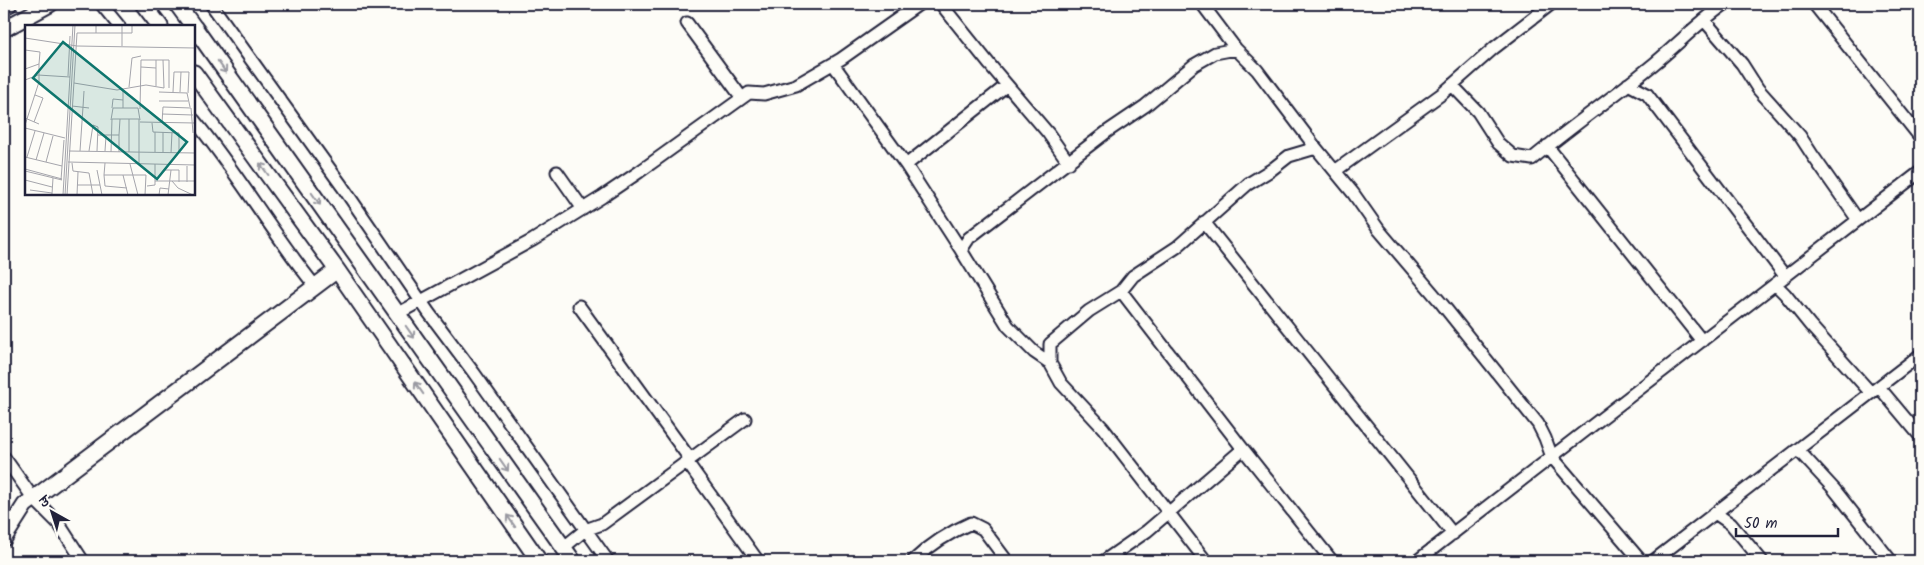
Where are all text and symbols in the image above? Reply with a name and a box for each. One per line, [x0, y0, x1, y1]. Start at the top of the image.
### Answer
inset map [25, 25, 195, 195]
one-way arrow [217, 59, 227, 73]
one-way arrow [259, 163, 269, 177]
one-way arrow [311, 192, 321, 206]
one-way arrow [405, 325, 415, 339]
one-way arrow [414, 381, 424, 395]
one-way arrow [499, 457, 509, 471]
north arrow [28, 488, 78, 538]
text: उ [34, 489, 57, 514]
scale bar [1736, 505, 1839, 537]
text: 50 m [1744, 512, 1778, 536]
one-way arrow [506, 514, 516, 528]

